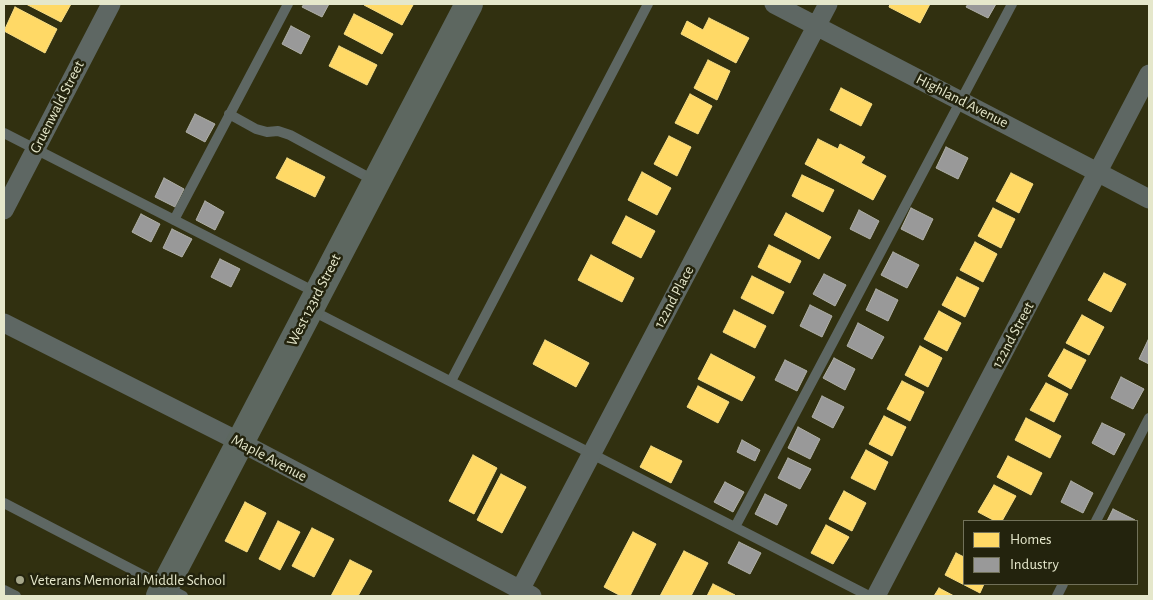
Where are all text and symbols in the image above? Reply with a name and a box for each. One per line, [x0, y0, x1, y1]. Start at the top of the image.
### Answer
street label: Gruenwald Street [26, 58, 88, 156]
street label: Highland Avenue [913, 70, 1011, 132]
street label: West 123rd Street [283, 251, 345, 349]
street label: 122nd Place [650, 263, 698, 331]
street label: 122nd Street [988, 299, 1038, 371]
street label: Maple Avenue [228, 431, 310, 485]
legend [963, 520, 1138, 585]
text: Homes [1010, 532, 1052, 547]
text: Industry [1010, 557, 1059, 572]
place label: Veterans Memorial Middle School [30, 571, 226, 589]
marker: Veterans Memorial Middle School [14, 574, 26, 586]

